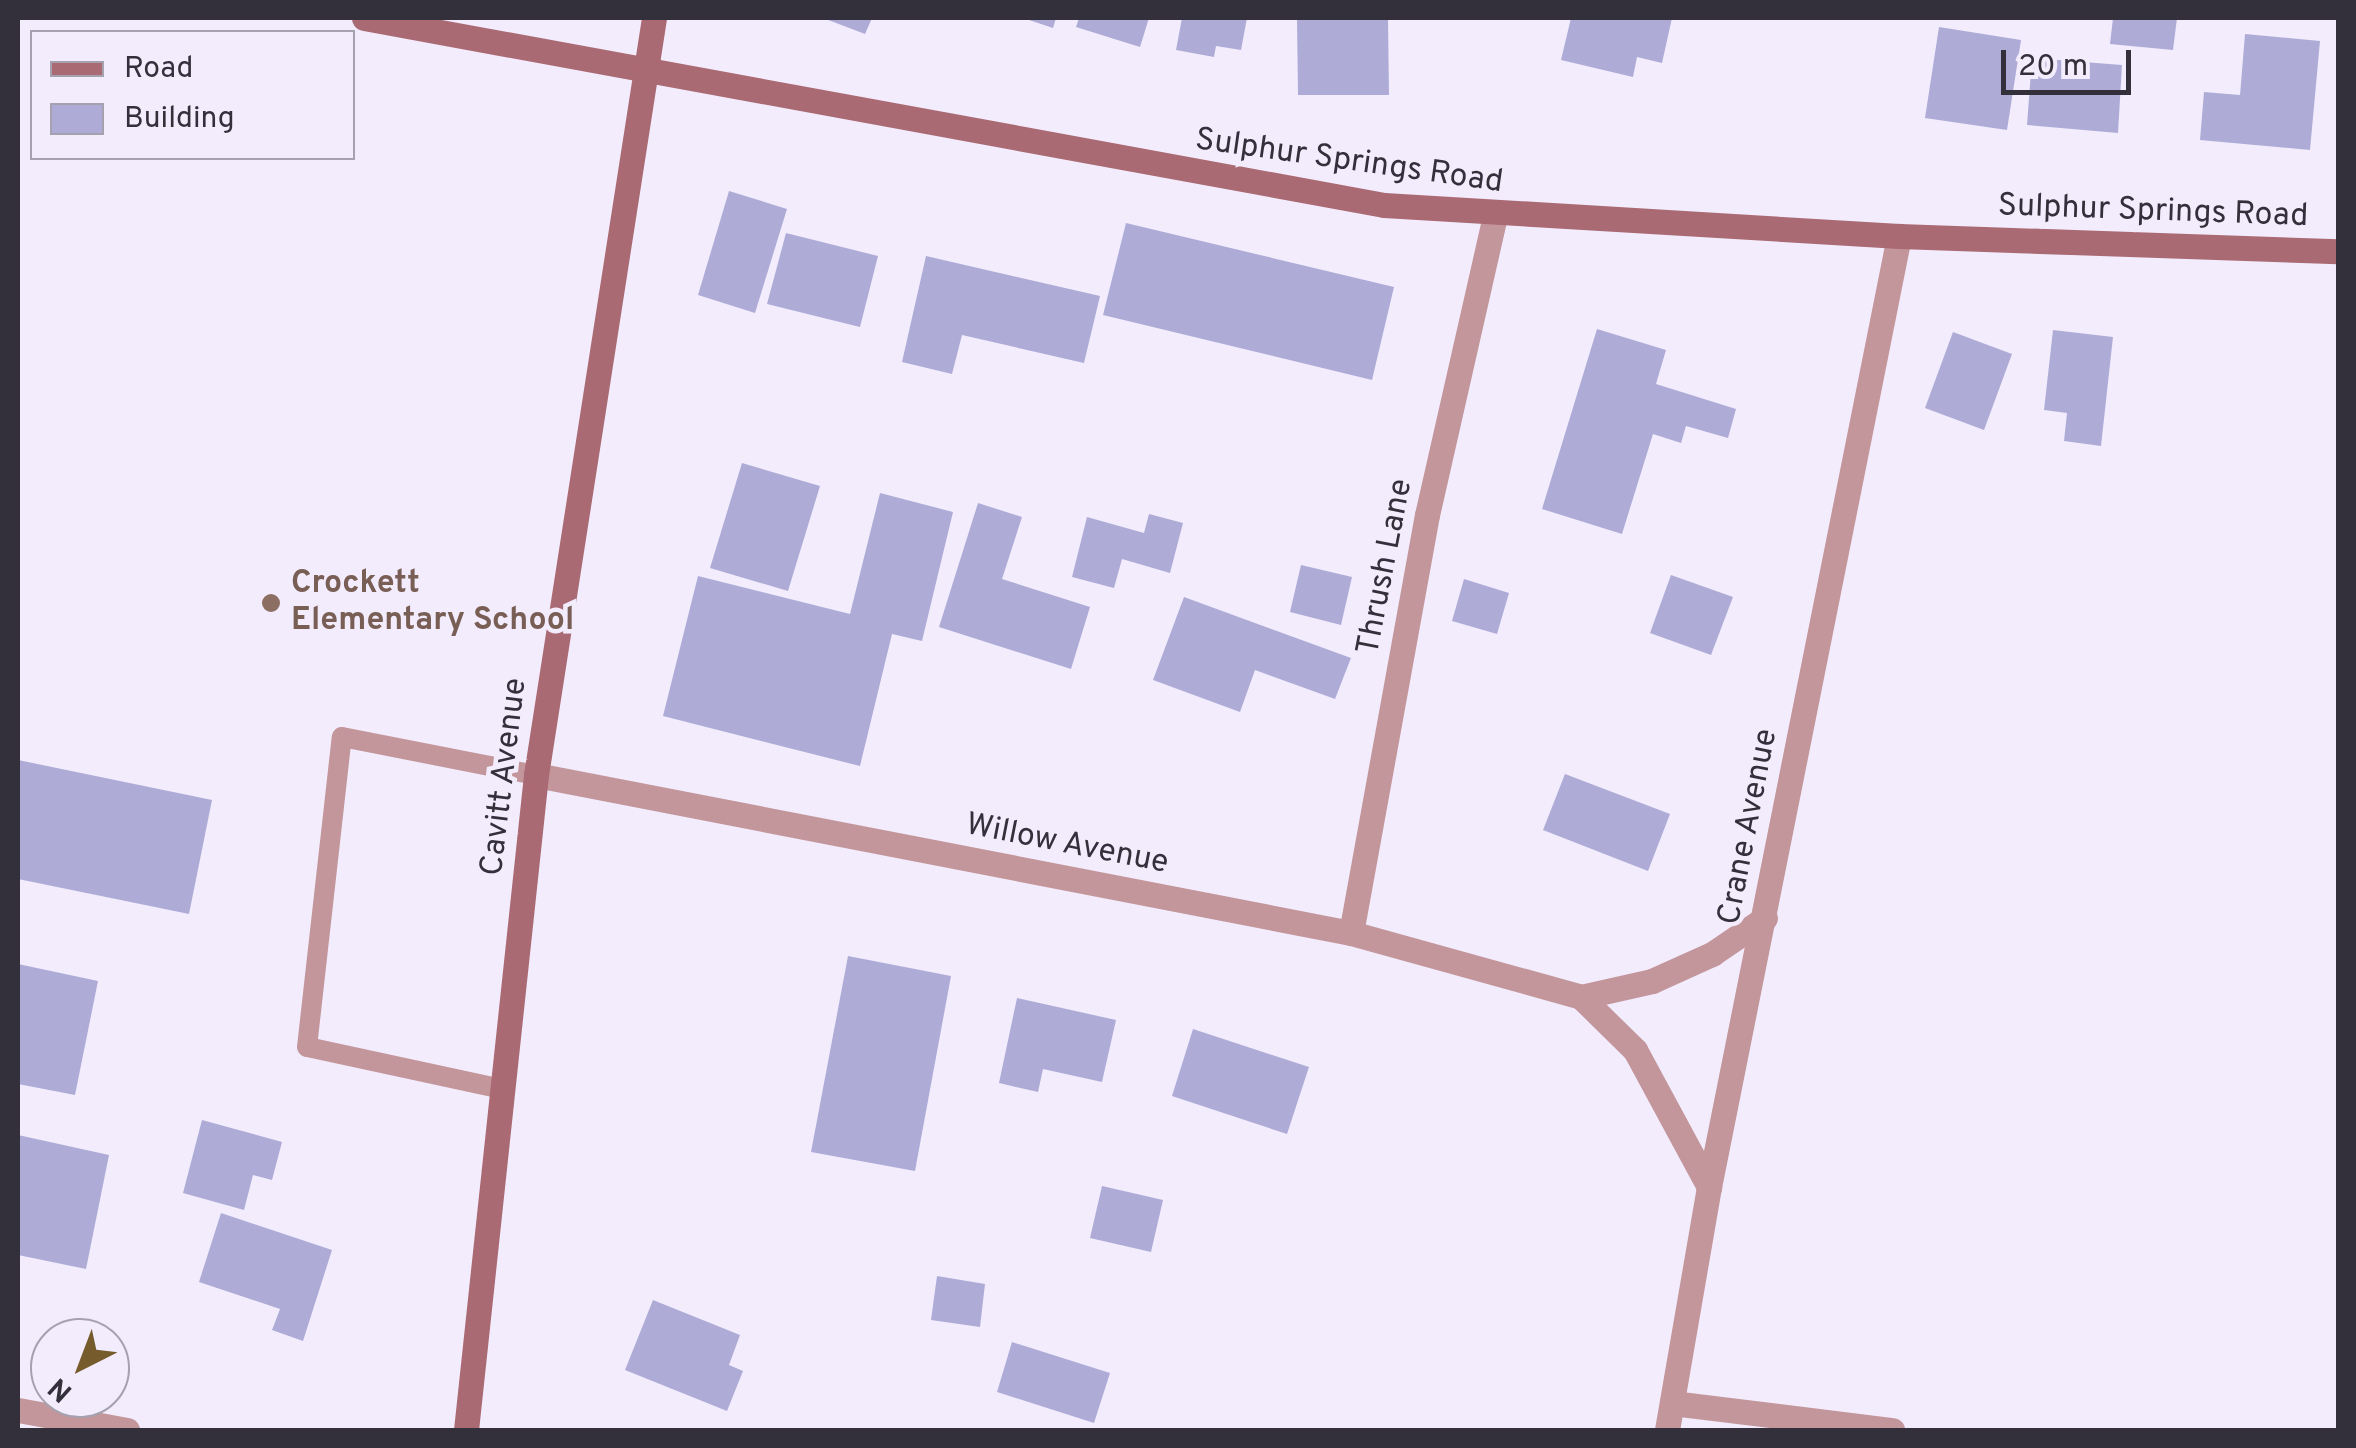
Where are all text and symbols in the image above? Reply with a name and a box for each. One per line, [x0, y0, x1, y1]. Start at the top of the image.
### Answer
legend [30, 30, 355, 160]
scale bar [2006, 30, 2136, 92]
text: 20 m [2018, 49, 2088, 86]
text: Road [124, 51, 193, 88]
text: Building [124, 101, 235, 138]
street label: Sulphur Springs Road [1193, 121, 1505, 203]
street label: Sulphur Springs Road [1997, 187, 2309, 237]
street label: Thrush Lane [1350, 476, 1422, 658]
place label: Crockett Elementary School [291, 566, 574, 641]
marker: Crockett Elementary School [260, 592, 282, 614]
street label: Cavitt Avenue [474, 675, 536, 879]
street label: Crane Avenue [1711, 725, 1787, 929]
street label: Willow Avenue [962, 806, 1172, 884]
north arrow [30, 1318, 130, 1418]
text: N [42, 1369, 81, 1409]

